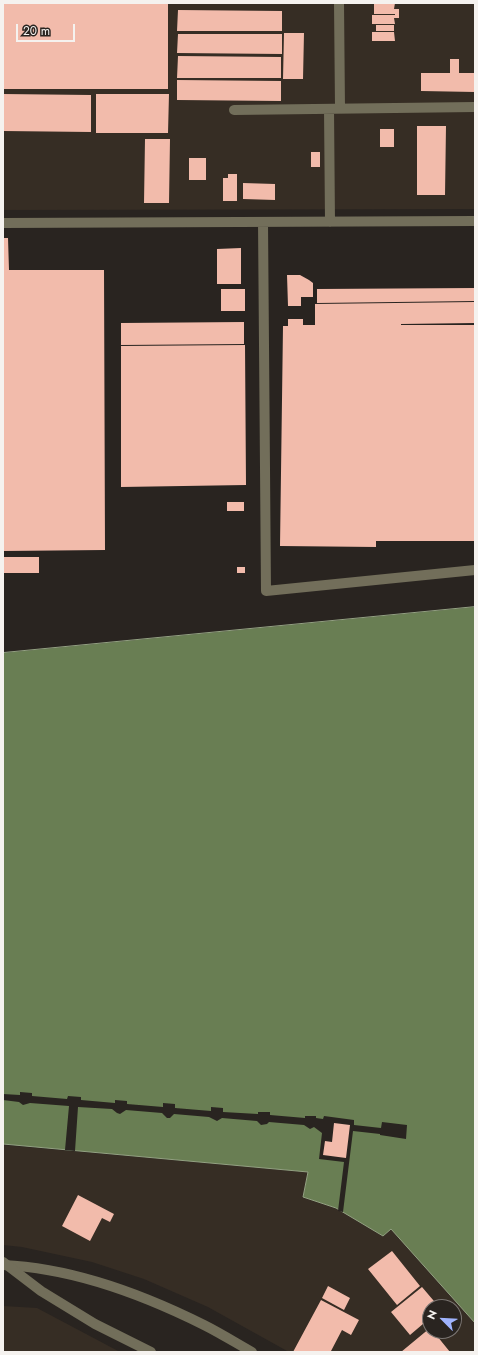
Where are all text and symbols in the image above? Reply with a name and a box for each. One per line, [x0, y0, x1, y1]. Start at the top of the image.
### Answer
scale bar [18, 16, 77, 42]
text: 20 m [23, 22, 50, 40]
north arrow [422, 1299, 462, 1339]
text: N [423, 1307, 441, 1322]

